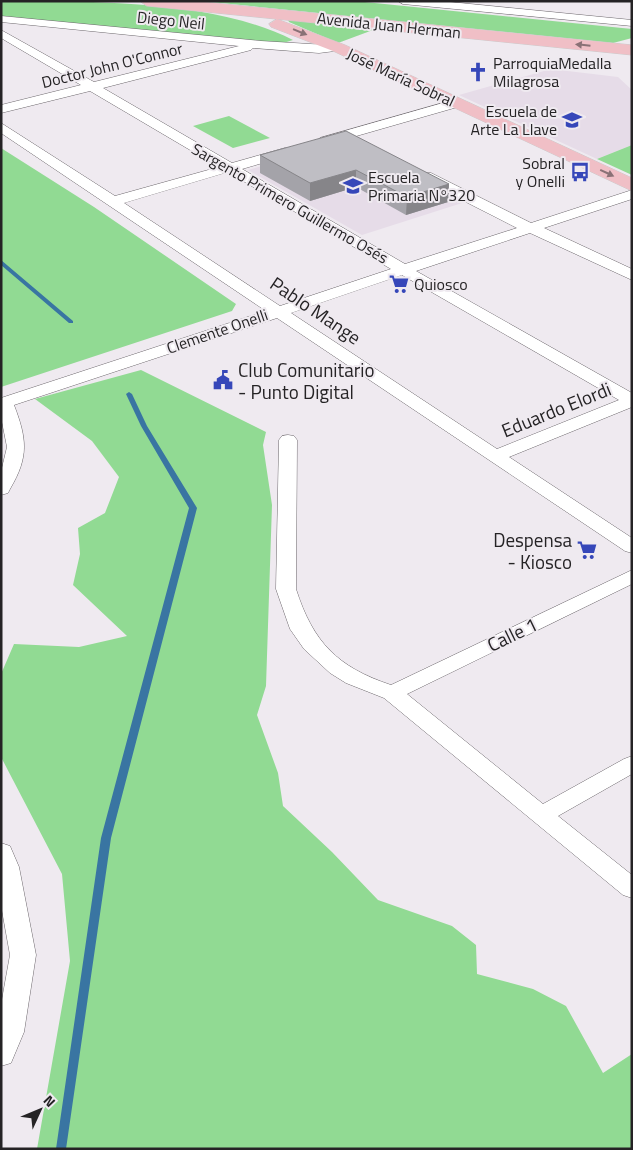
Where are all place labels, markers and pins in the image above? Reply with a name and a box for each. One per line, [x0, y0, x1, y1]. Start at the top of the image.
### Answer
place label: ParroquiaMedalla Milagrosa [493, 51, 612, 93]
church icon: ParroquiaMedalla Milagrosa [467, 61, 489, 83]
place label: Escuela de Arte La Llave [471, 99, 557, 141]
school or university icon: Escuela de Arte La Llave [561, 109, 583, 131]
place label: Sobral y Onelli [516, 151, 565, 193]
bus stop icon: Sobral y Onelli [569, 161, 591, 183]
place label: Escuela Primaria N°320 [368, 165, 475, 207]
school or university icon: Escuela Primaria N°320 [342, 175, 364, 197]
place label: Quiosco [414, 272, 468, 296]
supermarket icon: Quiosco [388, 273, 410, 295]
place label: Club Comunitario - Punto Digital [238, 355, 374, 406]
public building icon: Club Comunitario - Punto Digital [212, 369, 234, 391]
place label: Despensa - Kiosco [493, 525, 572, 576]
supermarket icon: Despensa - Kiosco [576, 539, 598, 561]

